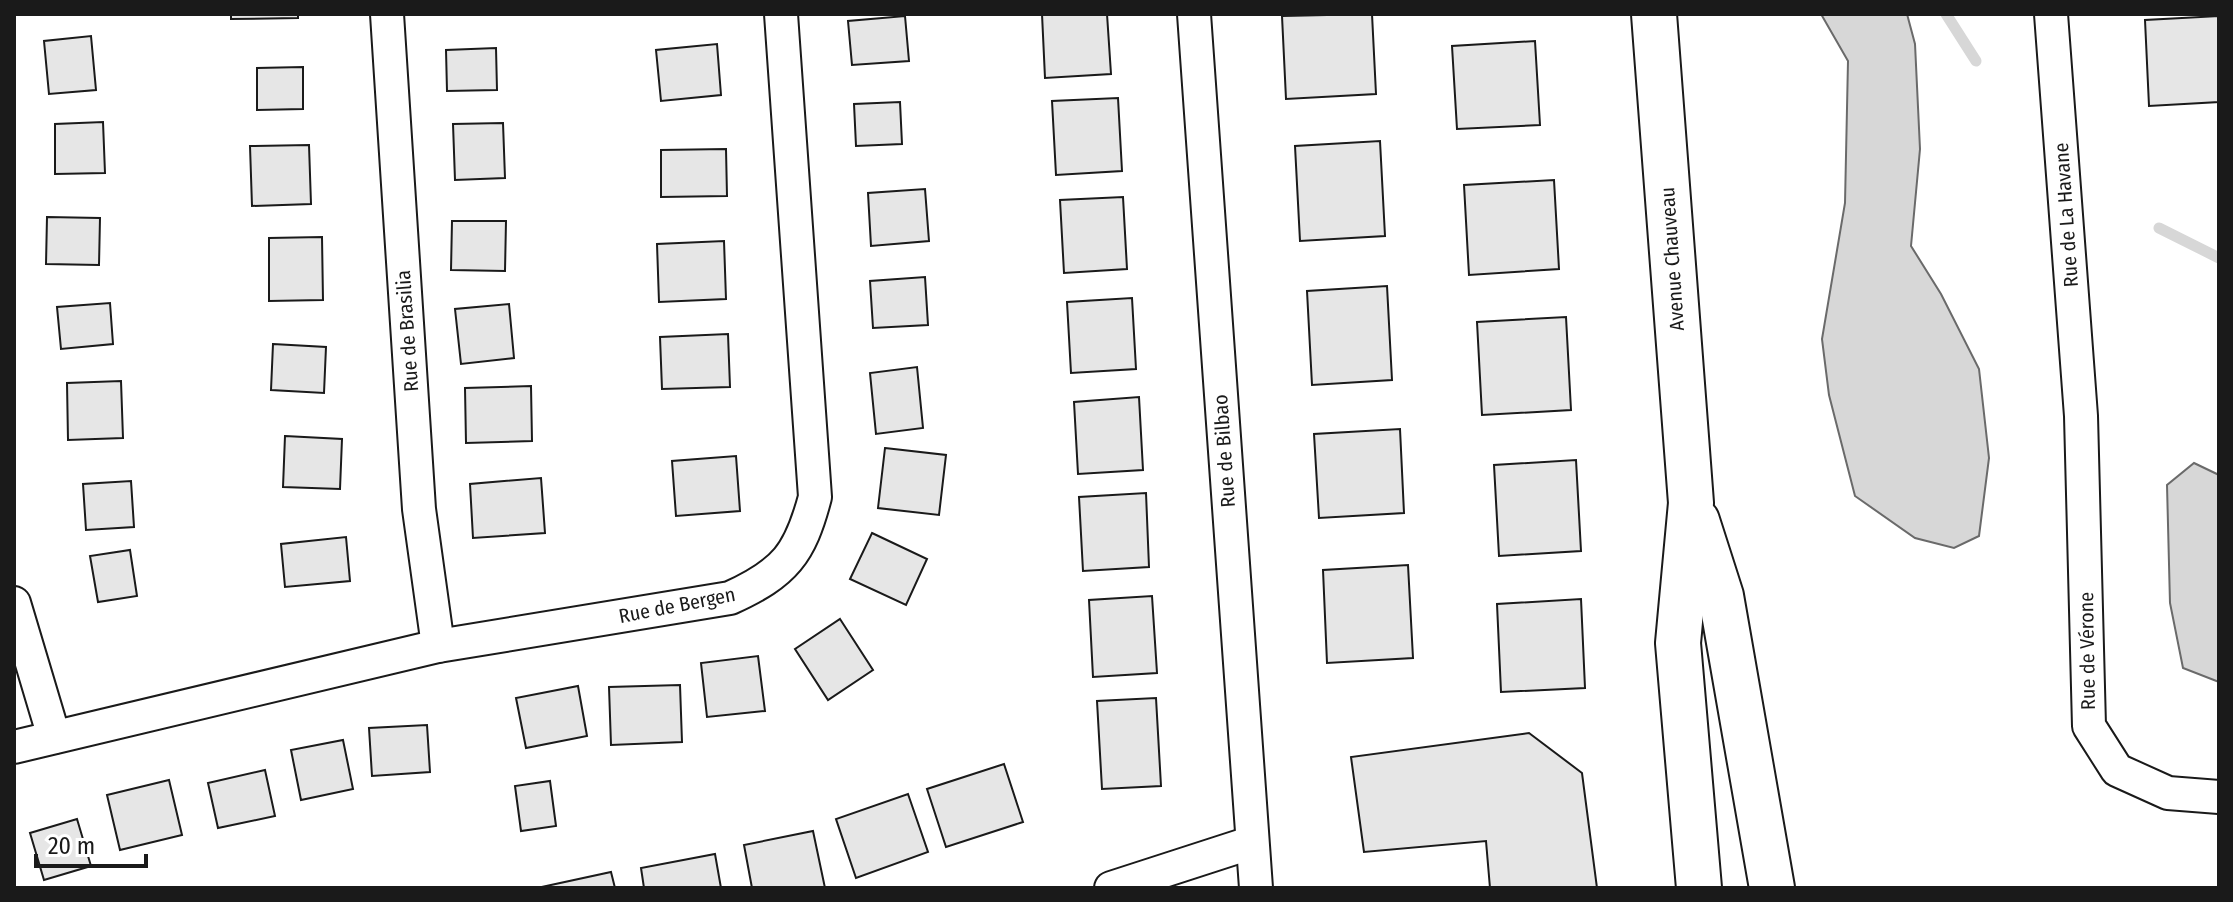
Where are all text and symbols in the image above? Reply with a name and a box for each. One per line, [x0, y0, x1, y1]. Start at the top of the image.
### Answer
street label: Rue de La Havane [2049, 142, 2083, 288]
street label: Avenue Chauveau [1655, 186, 1689, 332]
street label: Rue de Brasilia [391, 269, 423, 393]
street label: Rue de Bilbao [1208, 394, 1240, 508]
street label: Rue de Bergen [617, 582, 737, 628]
street label: Rue de Vérone [2074, 592, 2100, 710]
scale bar [36, 818, 146, 868]
text: 20 m [48, 832, 95, 860]

